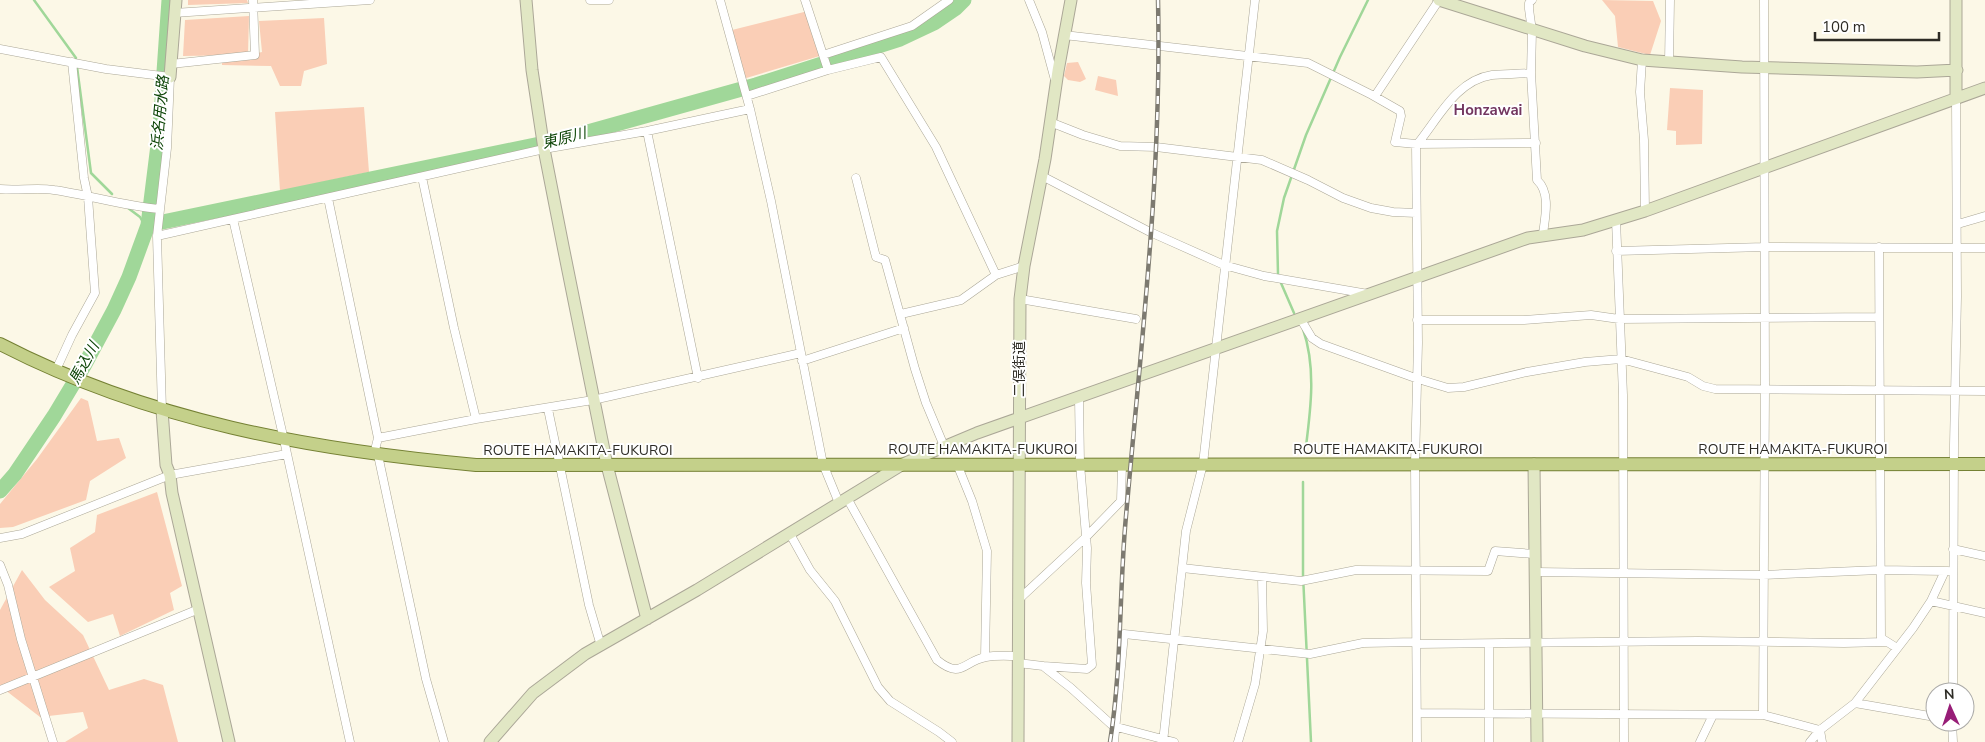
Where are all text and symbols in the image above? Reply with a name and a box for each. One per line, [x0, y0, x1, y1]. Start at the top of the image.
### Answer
scale bar [1815, 10, 1939, 42]
text: 100 m [1822, 17, 1866, 37]
water label: 浜名用水路 [147, 73, 173, 151]
district label: Honzawai [1454, 100, 1522, 120]
water label: 東原川 [540, 122, 590, 153]
water label: 馬込川 [64, 337, 105, 388]
street label: 二俣街道 [1010, 341, 1029, 397]
street label: ROUTE HAMAKITA-FUKUROI [888, 440, 1078, 459]
street label: ROUTE HAMAKITA-FUKUROI [1293, 440, 1483, 459]
street label: ROUTE HAMAKITA-FUKUROI [1698, 440, 1888, 459]
street label: ROUTE HAMAKITA-FUKUROI [483, 441, 673, 460]
north arrow [1925, 682, 1975, 732]
text: N [1944, 685, 1955, 704]

